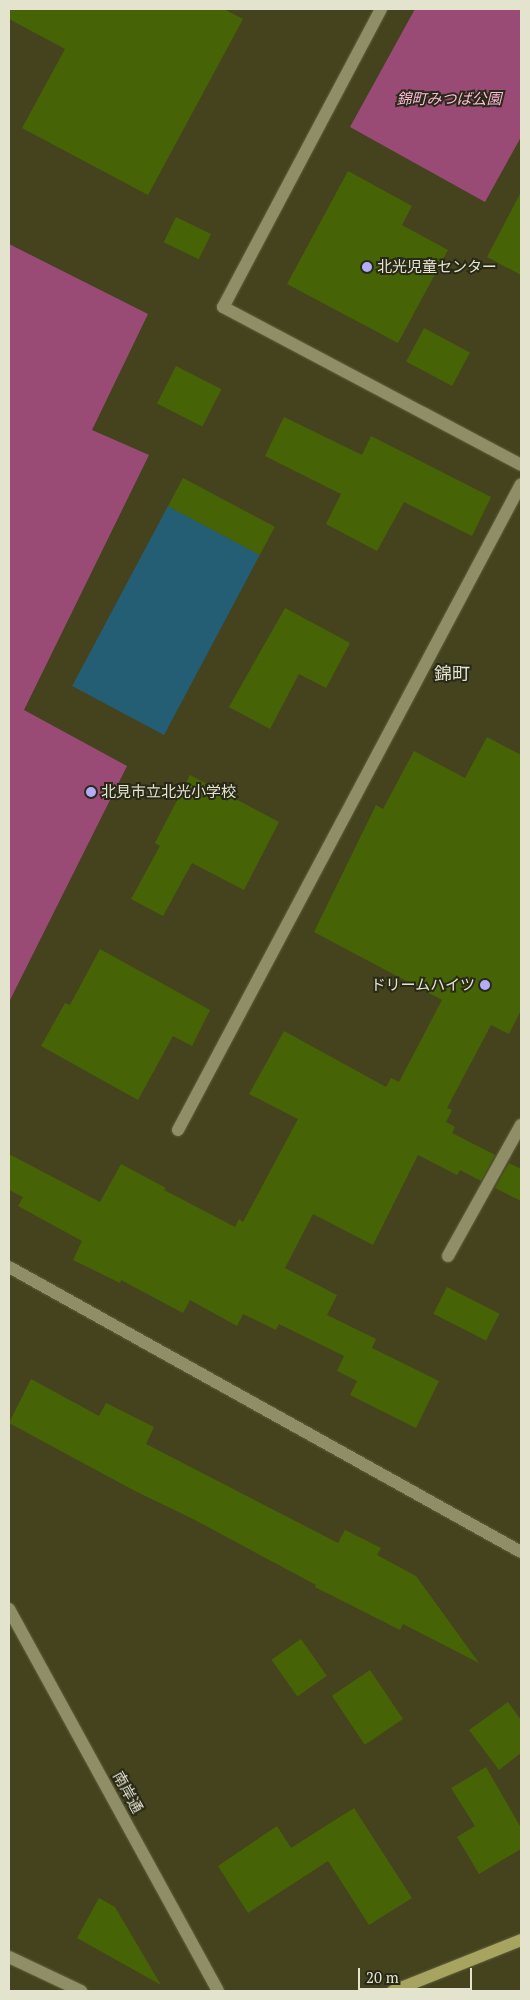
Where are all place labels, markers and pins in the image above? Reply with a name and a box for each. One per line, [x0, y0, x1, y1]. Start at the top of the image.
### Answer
place label: 北光児童センター [377, 258, 497, 276]
marker: 北光児童センター [361, 261, 373, 273]
place label: 北見市立北光小学校 [101, 783, 236, 801]
marker: 北見市立北光小学校 [85, 786, 97, 798]
place label: ドリームハイツ [370, 976, 475, 994]
marker: ドリームハイツ [479, 979, 491, 991]

